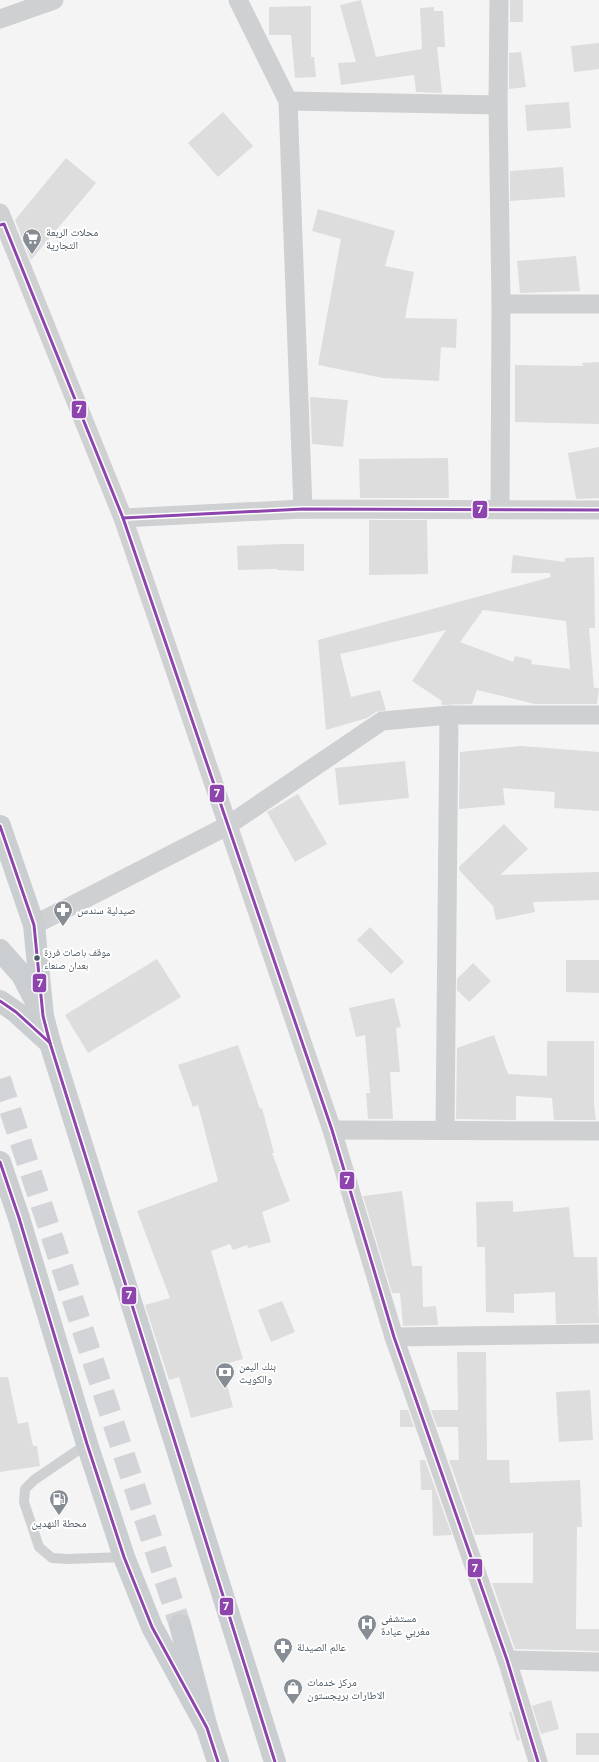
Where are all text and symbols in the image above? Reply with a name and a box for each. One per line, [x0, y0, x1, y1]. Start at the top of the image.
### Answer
place label: محلات الربعة التجارية [46, 224, 98, 252]
supermarket icon: محلات الربعة التجارية [21, 227, 43, 255]
line badge: 7 [71, 400, 87, 419]
text: 7 [76, 401, 82, 416]
line badge: 7 [472, 500, 488, 519]
text: 7 [477, 501, 483, 516]
line badge: 7 [209, 784, 225, 803]
text: 7 [214, 785, 220, 800]
pharmacy icon: صيدلية سندس [52, 899, 74, 927]
place label: صيدلية سندس [77, 902, 136, 917]
place label: موقف باصات فرزة بعدان صنعاء [44, 945, 111, 972]
marker: موقف باصات فرزة بعدان صنعاء [32, 953, 42, 963]
line badge: 7 [32, 973, 47, 993]
text: 7 [37, 975, 43, 990]
line badge: 7 [339, 1171, 355, 1190]
text: 7 [344, 1172, 350, 1187]
line badge: 7 [121, 1286, 137, 1305]
text: 7 [126, 1287, 132, 1302]
place label: بنك اليمن والكويت [239, 1358, 276, 1386]
bank icon: بنك اليمن والكويت [214, 1361, 236, 1389]
fuel station icon: محطة النهدين [48, 1488, 70, 1516]
place label: محطة النهدين [32, 1515, 86, 1530]
line badge: 7 [467, 1558, 483, 1578]
text: 7 [472, 1560, 478, 1575]
line badge: 7 [219, 1597, 234, 1616]
text: 7 [223, 1598, 229, 1613]
place label: مستشفى مغربي عيادة [381, 1610, 430, 1640]
hospital icon: مستشفى مغربي عيادة [356, 1613, 378, 1641]
pharmacy icon: عالم الصيدلة [272, 1636, 294, 1664]
place label: عالم الصيدلة [297, 1639, 347, 1655]
place label: مركز خدمات الاطارات بريجستون [307, 1674, 385, 1702]
shop icon: مركز خدمات الاطارات بريجستون [282, 1677, 304, 1705]

